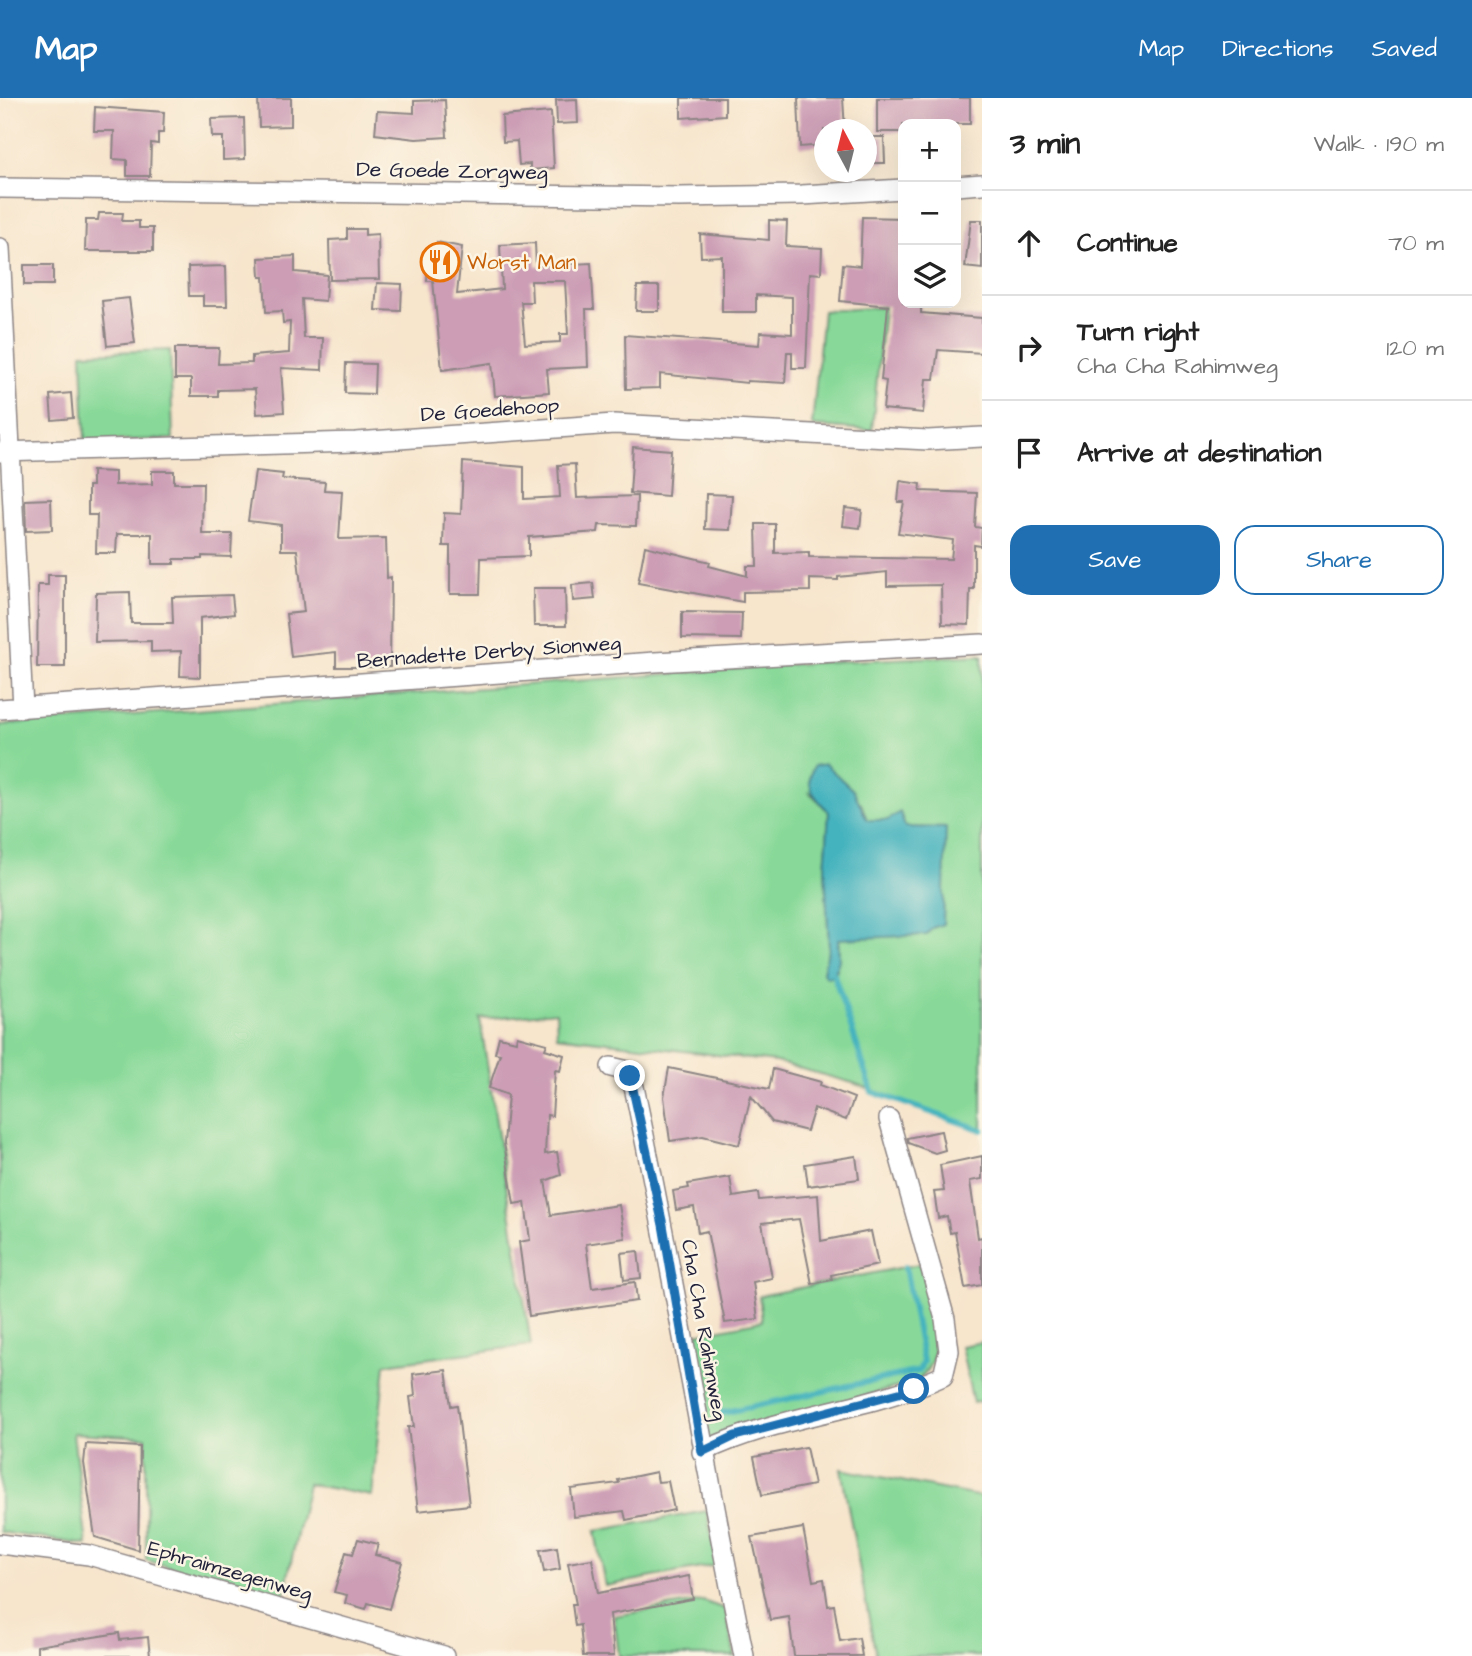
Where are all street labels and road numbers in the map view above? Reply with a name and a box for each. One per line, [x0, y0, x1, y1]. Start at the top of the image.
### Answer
street label: De Goede Zorgweg [356, 155, 548, 189]
street label: De Goedehoop [420, 391, 561, 430]
street label: Bernadette Derby Sionweg [356, 628, 622, 678]
street label: Cha Cha Rahimweg [672, 1237, 734, 1423]
street label: Ephraimzegenweg [144, 1534, 316, 1610]

